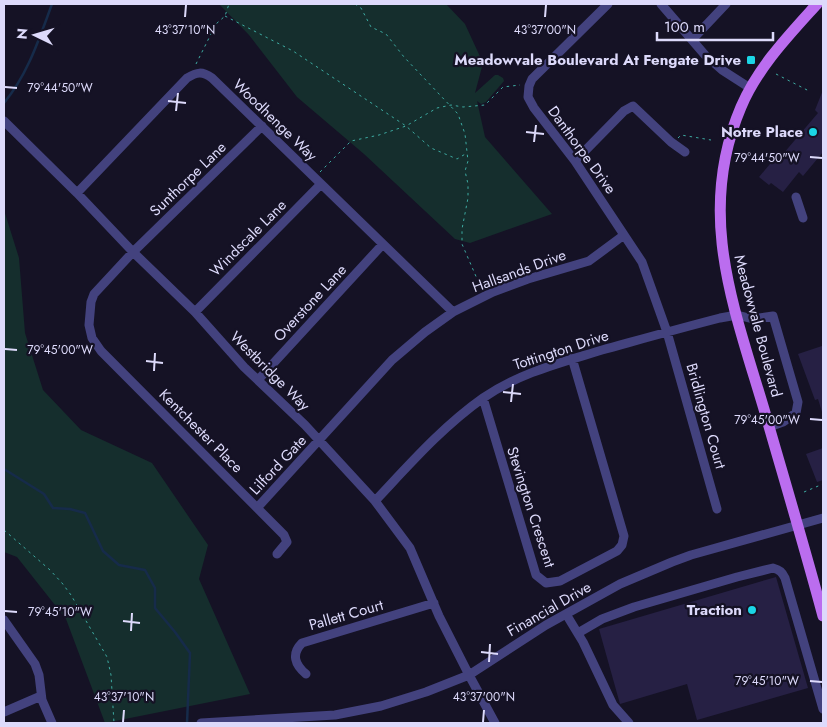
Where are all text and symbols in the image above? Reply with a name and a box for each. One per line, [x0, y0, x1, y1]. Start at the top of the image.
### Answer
north arrow [10, 10, 60, 60]
scale bar [657, 10, 773, 42]
text: 100 m [664, 16, 705, 38]
text: 43°37'10"N [155, 21, 215, 39]
text: 43°37'00"N [514, 21, 576, 39]
text: N [12, 27, 32, 40]
place label: Meadowvale Boulevard At Fengate Drive [454, 49, 741, 71]
marker: Meadowvale Boulevard At Fengate Drive [745, 54, 757, 66]
street label: Woodhenge Way [228, 74, 322, 166]
text: 79°44'50"W [27, 79, 93, 97]
street label: Danthorpe Drive [542, 101, 622, 199]
place label: Notre Place [721, 121, 803, 143]
marker: Notre Place [807, 126, 819, 138]
street label: Sunthorpe Lane [145, 136, 231, 221]
text: 79°44'50"W [734, 149, 800, 167]
street label: Windscale Lane [205, 194, 292, 281]
street label: Hallsands Drive [469, 244, 569, 298]
street label: Meadowvale Boulevard [728, 252, 788, 400]
street label: Overstone Lane [268, 259, 352, 347]
street label: Tottington Drive [511, 324, 612, 376]
street label: Westbridge Way [225, 326, 315, 416]
text: 79°45'00"W [27, 341, 93, 359]
street label: Bridlington Court [680, 361, 732, 472]
street label: Kentchester Place [154, 384, 248, 478]
text: 79°45'00"W [734, 411, 800, 429]
street label: Lilford Gate [244, 430, 312, 500]
street label: Stevington Crescent [501, 444, 561, 571]
street label: Financial Drive [503, 576, 595, 642]
street label: Pallett Court [306, 594, 386, 636]
place label: Traction [687, 599, 742, 621]
text: 79°45'10"W [28, 603, 92, 621]
marker: Traction [746, 604, 758, 616]
text: 79°45'10"W [735, 672, 799, 690]
text: 43°37'10"N [94, 688, 154, 706]
text: 43°37'00"N [453, 688, 515, 706]

